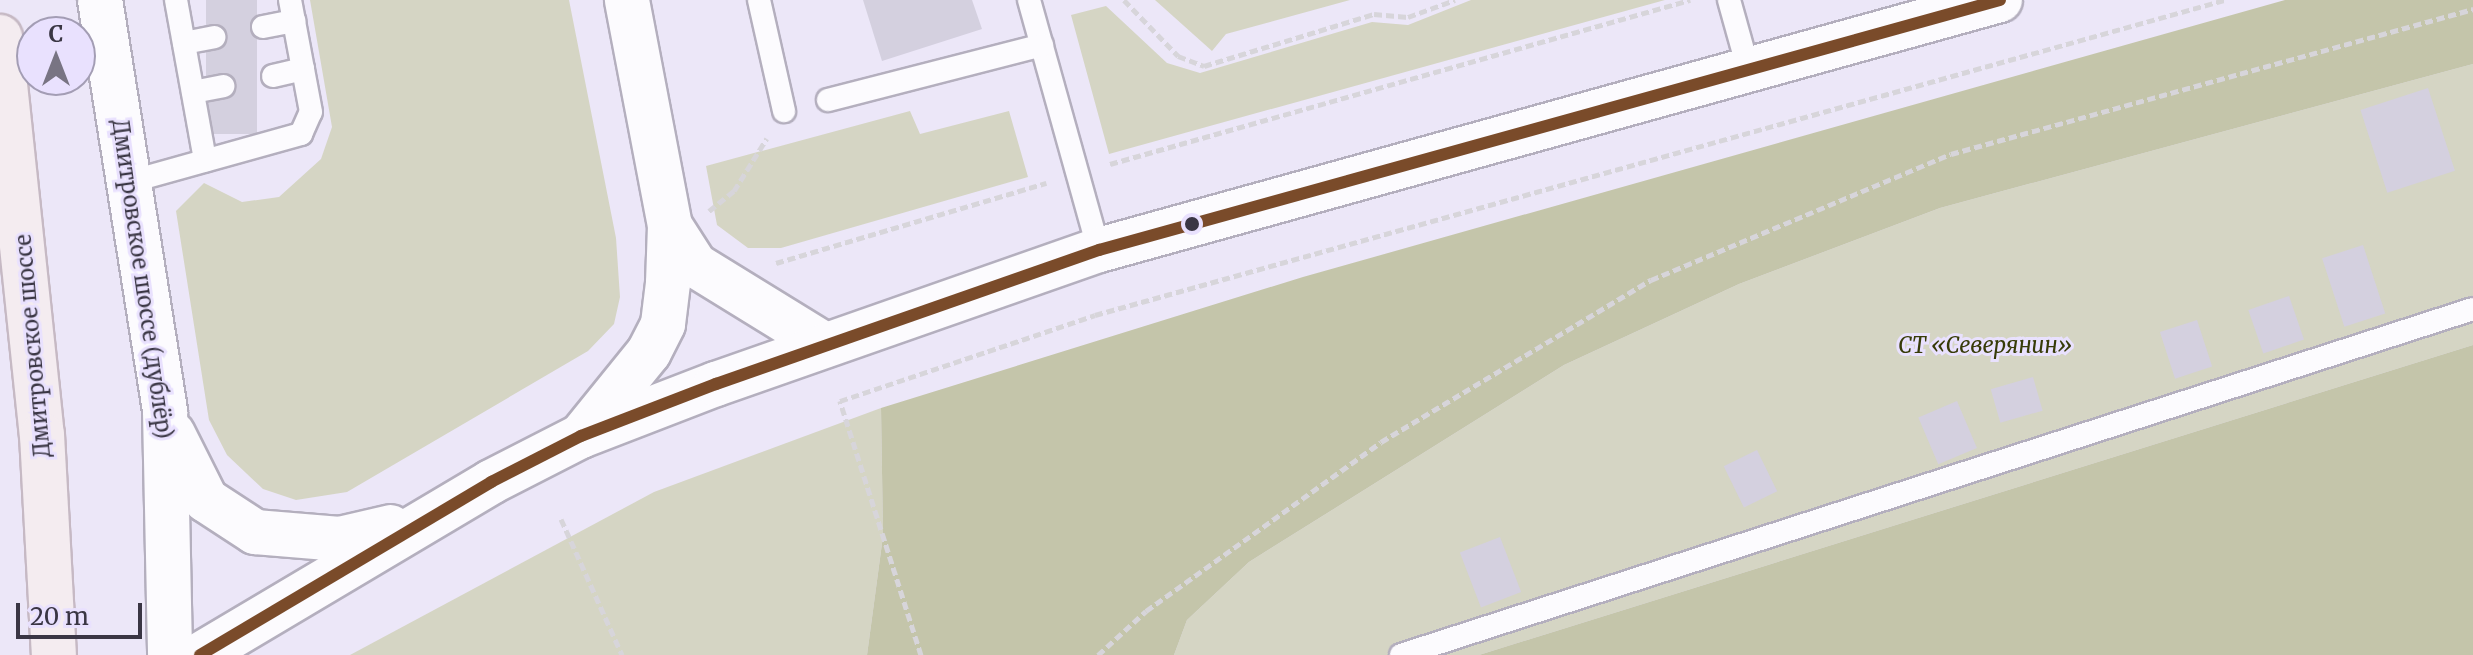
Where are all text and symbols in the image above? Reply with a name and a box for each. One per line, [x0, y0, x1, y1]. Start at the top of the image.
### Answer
north arrow [16, 16, 96, 96]
text: С [49, 20, 63, 48]
street label: Дмитровское шоссе (дублёр) [106, 117, 178, 441]
unlabelled marker [1184, 216, 1200, 232]
street label: Дмитровское шоссе [10, 233, 56, 459]
park label: СТ «Северянин» [1898, 333, 2072, 359]
scale bar [20, 587, 146, 637]
text: 20 m [30, 601, 89, 632]

